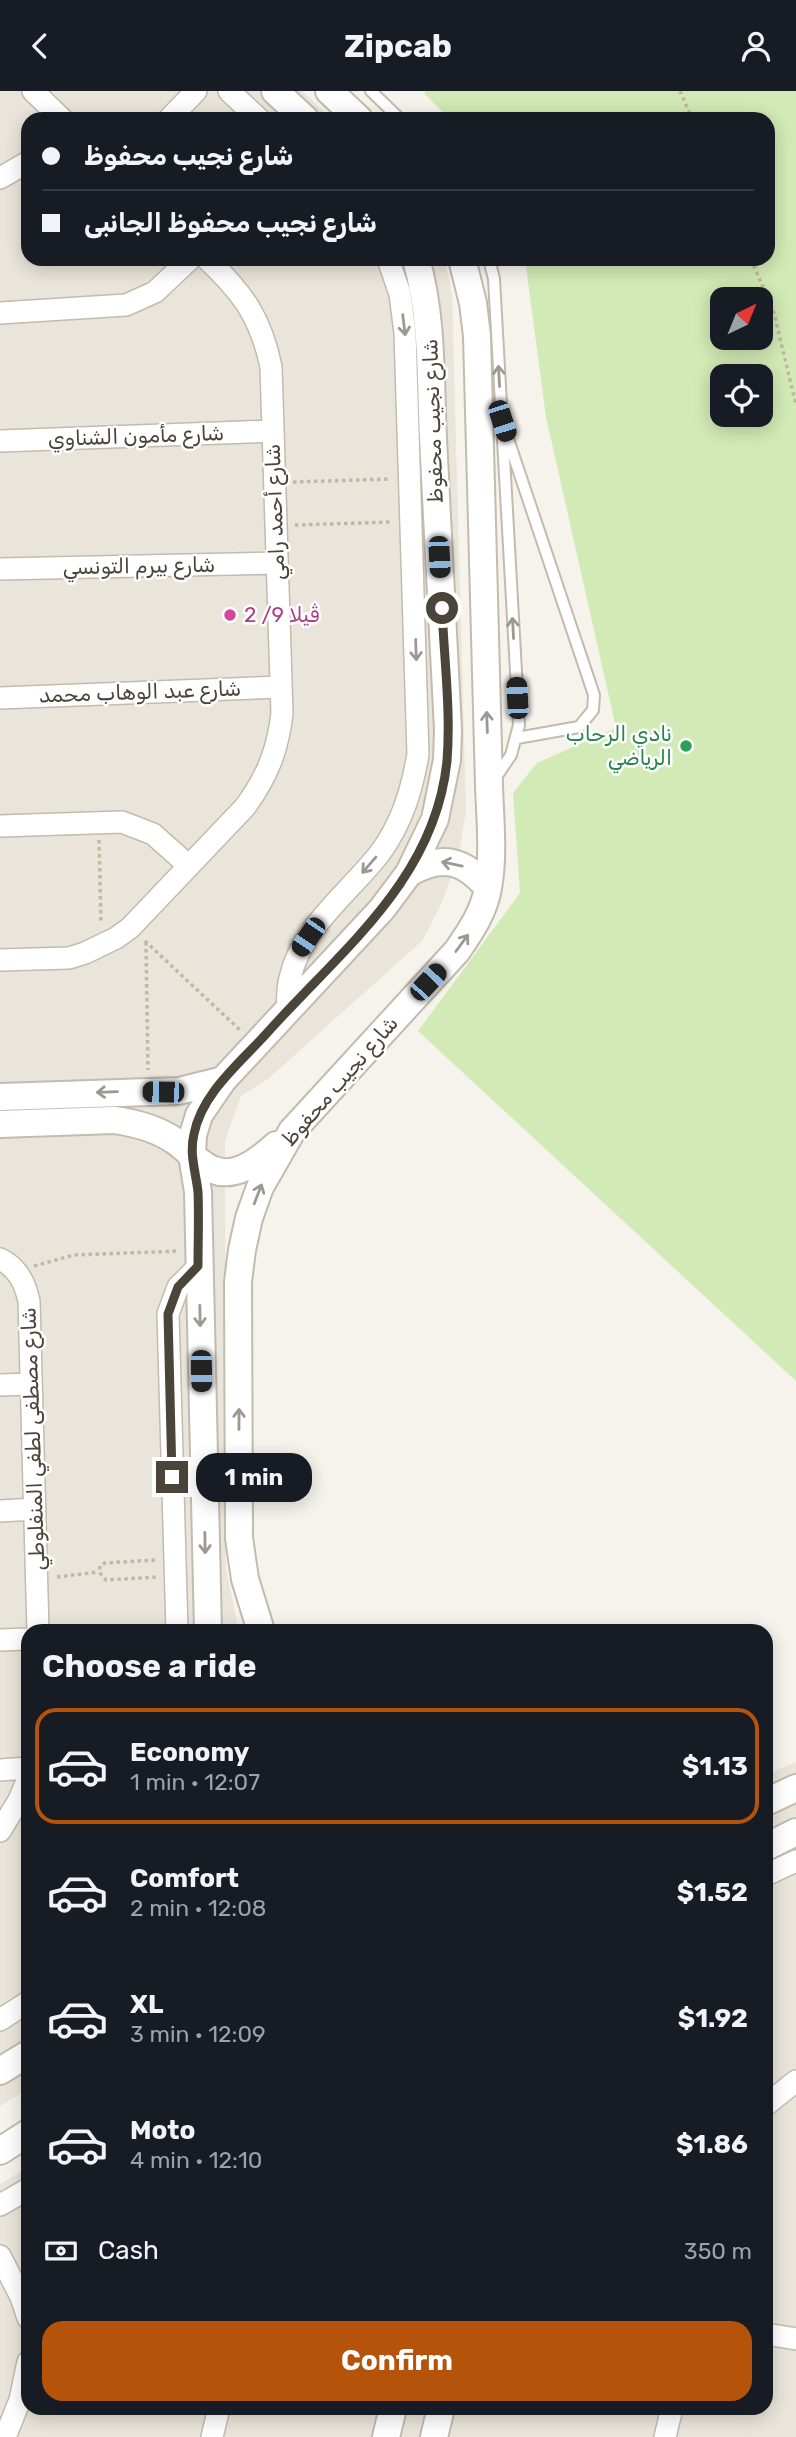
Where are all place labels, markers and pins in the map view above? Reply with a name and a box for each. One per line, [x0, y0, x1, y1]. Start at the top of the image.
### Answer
place label: ڤيلا 9/ 2 [244, 602, 320, 627]
marker: ڤيلا 9/ 2 [222, 607, 238, 623]
place label: نادي الرحاب الرياضي [565, 721, 672, 774]
marker: نادي الرحاب الرياضي [678, 738, 694, 754]

